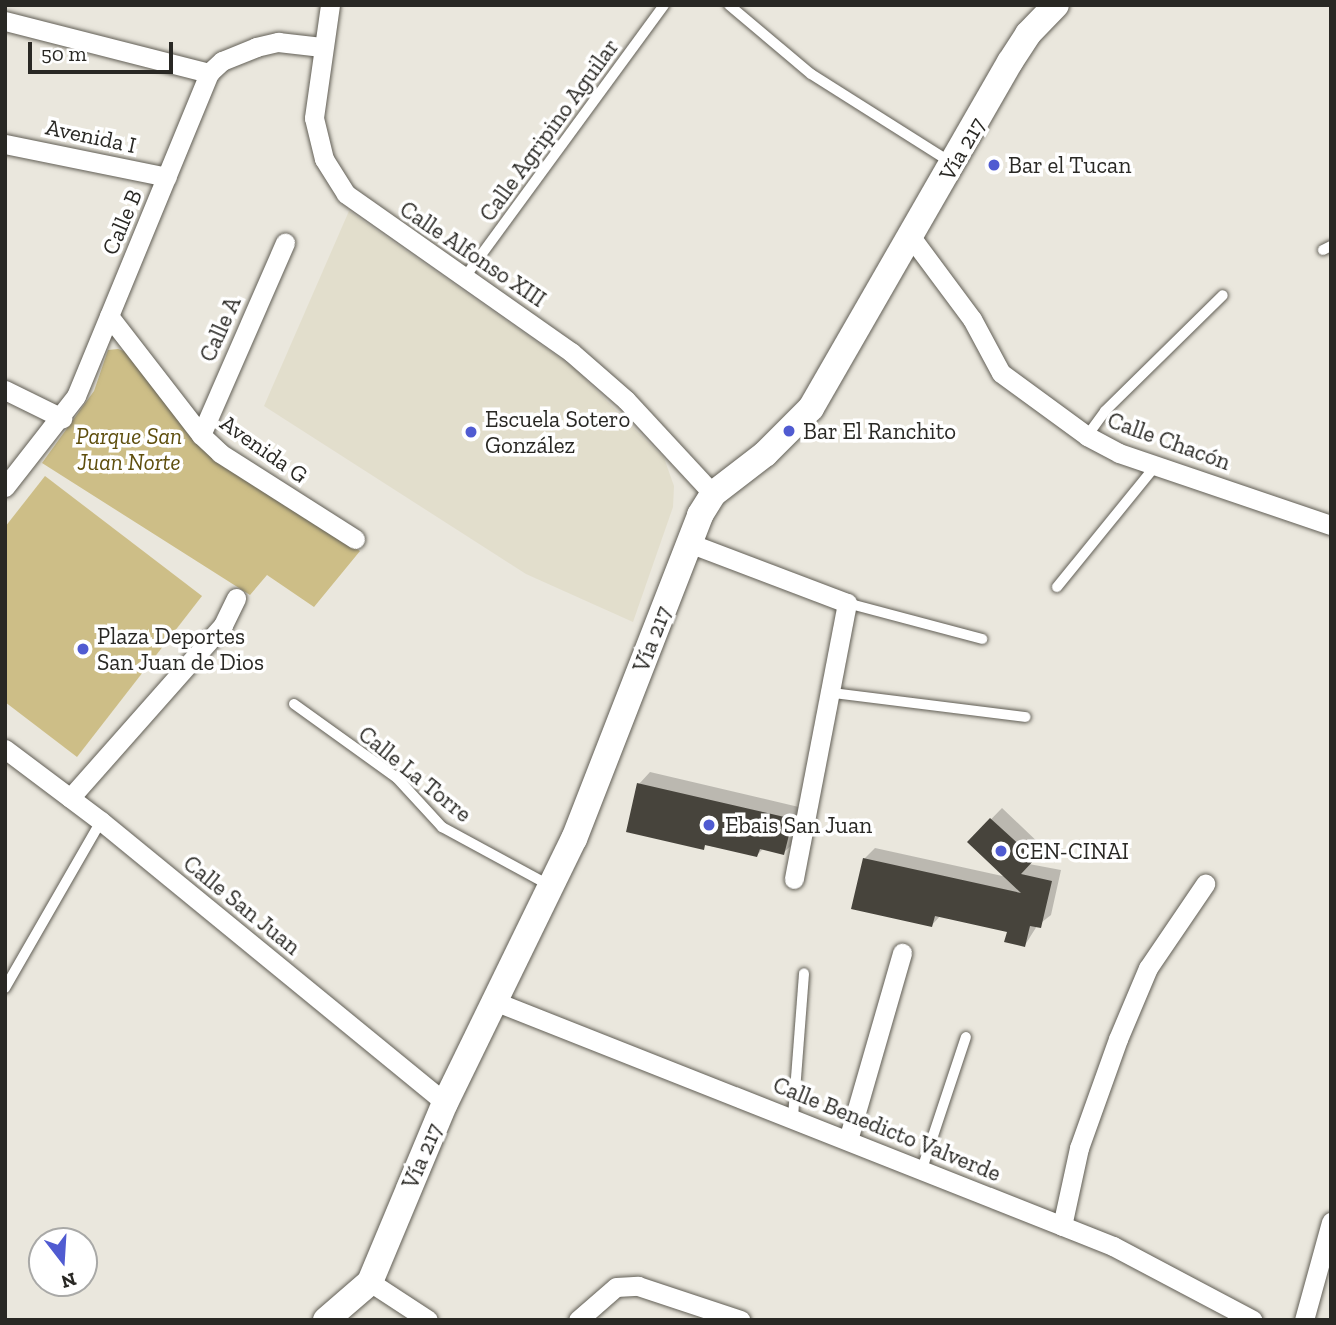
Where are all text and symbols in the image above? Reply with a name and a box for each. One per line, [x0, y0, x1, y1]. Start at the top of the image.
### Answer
scale bar [32, 28, 177, 72]
street label: Calle Agripino Aguilar [473, 33, 625, 227]
text: 50 m [41, 41, 87, 66]
street label: Avenida I [43, 113, 139, 159]
street label: Vía 217 [933, 113, 991, 185]
place label: Bar el Tucan [1008, 151, 1132, 179]
marker: Bar el Tucan [986, 157, 1002, 173]
street label: Calle B [96, 185, 148, 259]
street label: Calle Alfonso XIII [394, 195, 552, 313]
street label: Calle A [193, 292, 247, 366]
place label: Escuela Sotero González [485, 405, 630, 459]
street label: Calle Chacón [1104, 406, 1234, 476]
street label: Avenida G [215, 409, 313, 489]
place label: Bar El Ranchito [803, 417, 957, 445]
park label: Parque San Juan Norte [76, 422, 182, 476]
marker: Bar El Ranchito [781, 423, 797, 439]
marker: Escuela Sotero González [463, 424, 479, 440]
street label: Vía 217 [627, 602, 677, 676]
place label: Plaza Deportes San Juan de Dios [97, 622, 264, 676]
marker: Plaza Deportes San Juan de Dios [75, 641, 91, 657]
street label: Calle La Torre [353, 720, 477, 828]
place label: Ebais San Juan [725, 811, 873, 839]
marker: Ebais San Juan [699, 815, 719, 835]
place label: CEN-CINAI [1015, 837, 1129, 865]
marker: CEN-CINAI [993, 843, 1009, 859]
street label: Calle San Juan [178, 849, 306, 961]
street label: Calle Benedicto Valverde [769, 1071, 1005, 1187]
street label: Vía 217 [396, 1119, 448, 1193]
north arrow [28, 1227, 98, 1297]
text: N [58, 1268, 79, 1294]

